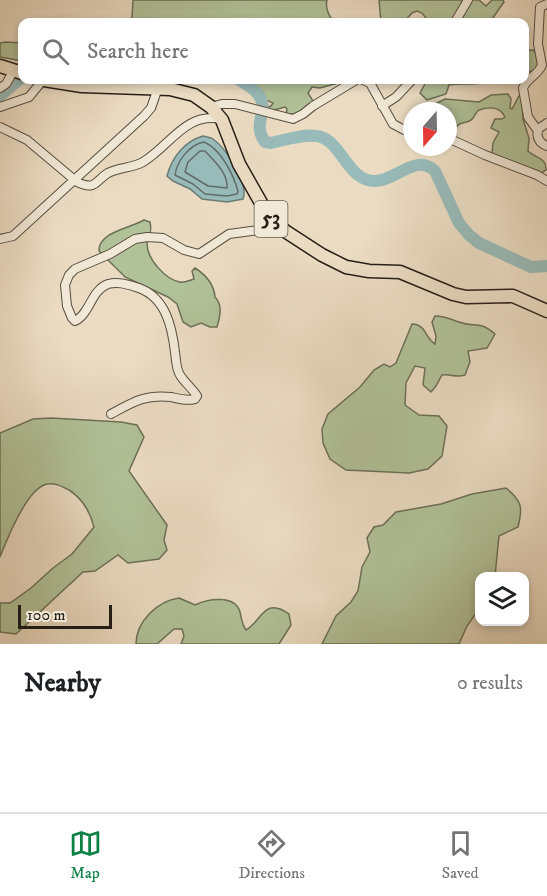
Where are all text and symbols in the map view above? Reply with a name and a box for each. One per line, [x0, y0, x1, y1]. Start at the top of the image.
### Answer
search box [18, 18, 529, 84]
icon: search [39, 35, 72, 68]
text: Search here [87, 38, 189, 65]
north arrow [403, 102, 457, 156]
road number: 53 [254, 201, 288, 237]
map controls [475, 572, 529, 626]
button: layers [475, 572, 529, 626]
scale bar [18, 602, 112, 630]
text: 100 m [27, 605, 66, 625]
text: Nearby [24, 667, 101, 700]
text: 0 results [457, 671, 523, 696]
tab: Map [69, 827, 102, 883]
tab: Directions [239, 827, 305, 883]
tab: Saved [442, 827, 479, 883]

